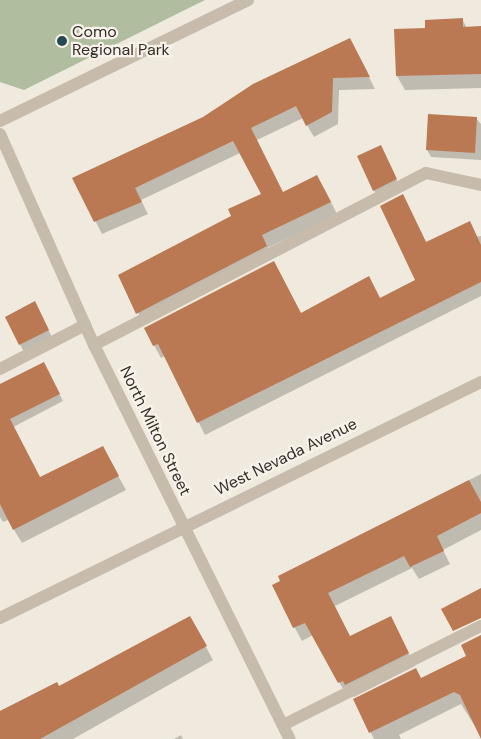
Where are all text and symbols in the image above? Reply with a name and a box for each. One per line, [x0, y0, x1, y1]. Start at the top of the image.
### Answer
place label: Como Regional Park [72, 22, 170, 60]
marker: Como Regional Park [56, 35, 68, 47]
street label: North Milton Street [115, 363, 195, 499]
street label: West Nevada Avenue [212, 414, 360, 500]

